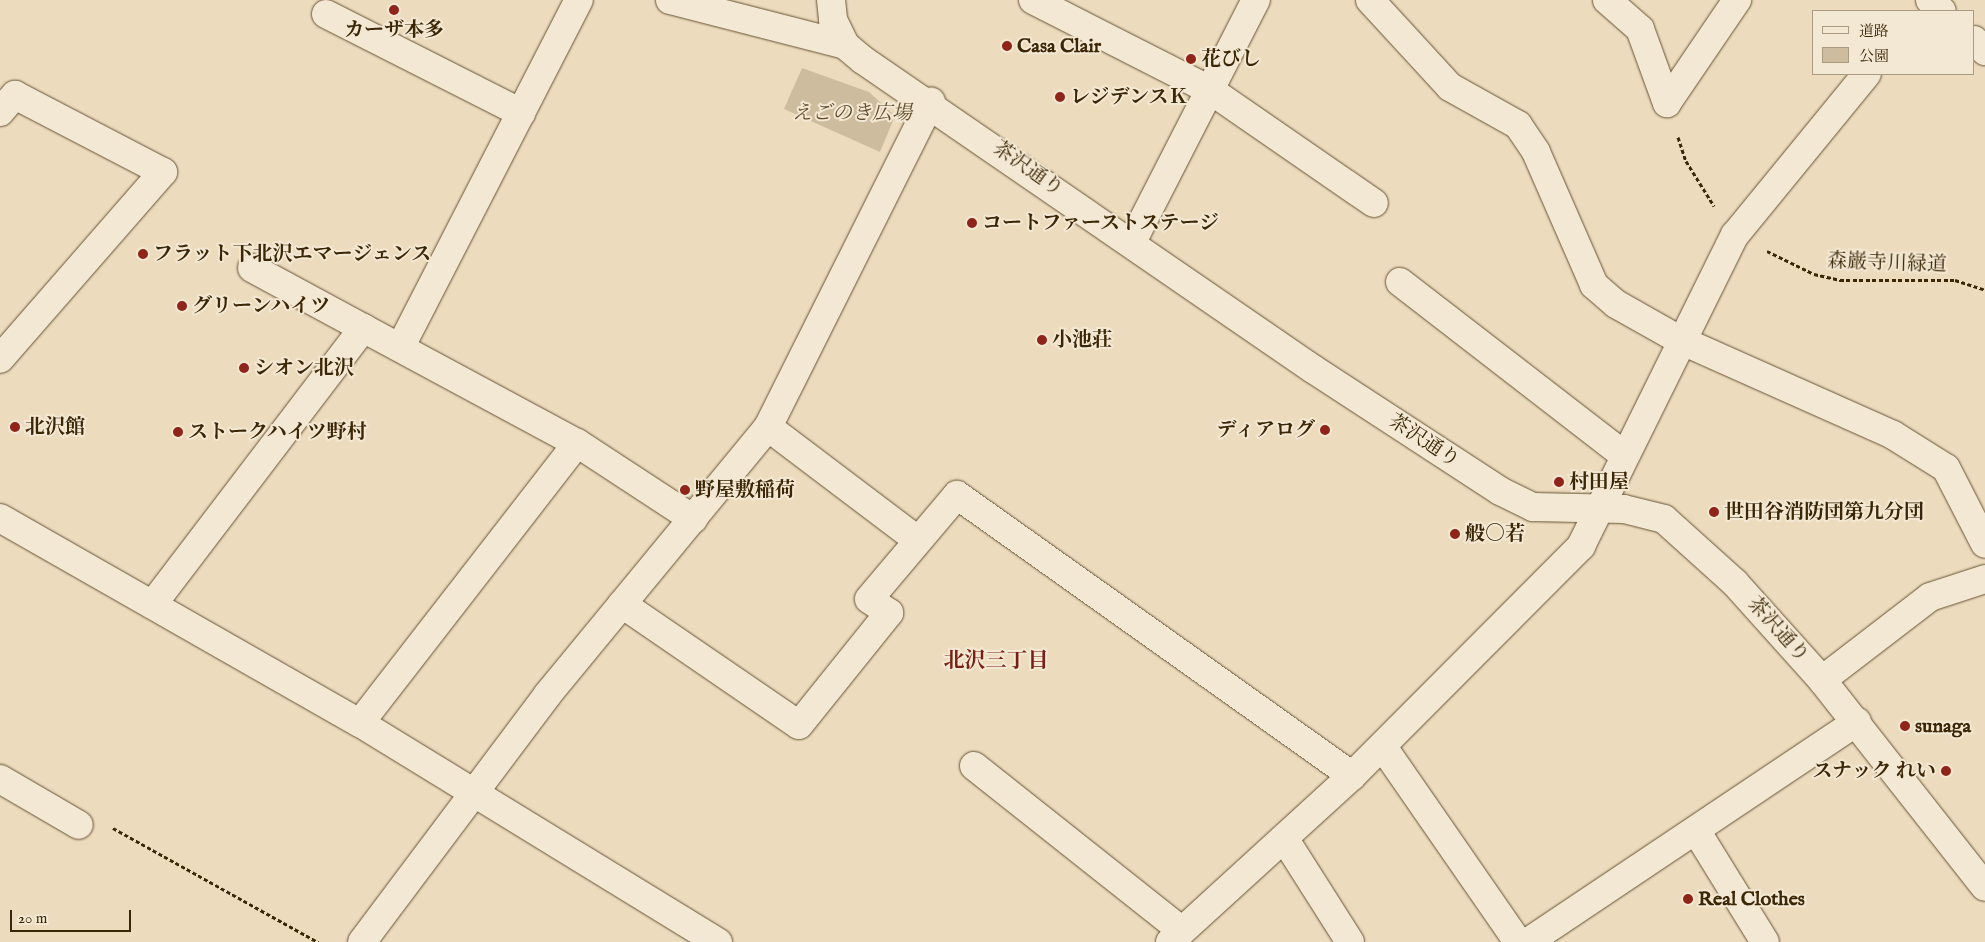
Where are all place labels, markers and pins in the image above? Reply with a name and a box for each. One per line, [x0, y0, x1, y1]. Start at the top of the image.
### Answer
marker: カーザ本多 [388, 4, 400, 16]
place label: カーザ本多 [344, 18, 444, 42]
place label: Casa Clair [1017, 34, 1101, 58]
marker: Casa Clair [1001, 40, 1013, 52]
place label: 花びし [1201, 47, 1261, 71]
marker: 花びし [1185, 53, 1197, 65]
place label: レジデンスＫ [1070, 85, 1190, 109]
marker: レジデンスＫ [1054, 91, 1066, 103]
place label: コートファーストステージ [982, 211, 1222, 235]
marker: コートファーストステージ [966, 217, 978, 229]
place label: フラット下北沢エマージェンス [153, 242, 433, 266]
marker: フラット下北沢エマージェンス [137, 248, 149, 260]
place label: グリーンハイツ [192, 294, 332, 318]
marker: グリーンハイツ [176, 300, 188, 312]
place label: 小池荘 [1052, 328, 1112, 352]
marker: 小池荘 [1036, 334, 1048, 346]
place label: シオン北沢 [254, 356, 354, 380]
marker: シオン北沢 [238, 362, 250, 374]
place label: 北沢館 [25, 415, 85, 439]
place label: ディアログ [1215, 418, 1315, 442]
place label: ストークハイツ野村 [188, 420, 368, 444]
marker: 北沢館 [9, 421, 21, 433]
marker: ディアログ [1319, 424, 1331, 436]
marker: ストークハイツ野村 [172, 426, 184, 438]
place label: 村田屋 [1569, 470, 1629, 494]
marker: 村田屋 [1553, 476, 1565, 488]
place label: 野屋敷稲荷 [695, 478, 795, 502]
marker: 野屋敷稲荷 [679, 484, 691, 496]
place label: 世田谷消防団第九分団 [1724, 500, 1924, 524]
marker: 世田谷消防団第九分団 [1708, 506, 1720, 518]
place label: 般○若 [1465, 522, 1525, 546]
marker: 般○若 [1449, 528, 1461, 540]
place label: sunaga [1915, 714, 1971, 738]
marker: sunaga [1899, 720, 1911, 732]
place label: スナック れい [1812, 759, 1936, 783]
marker: スナック れい [1940, 765, 1952, 777]
place label: Real Clothes [1698, 887, 1805, 911]
marker: Real Clothes [1682, 893, 1694, 905]

